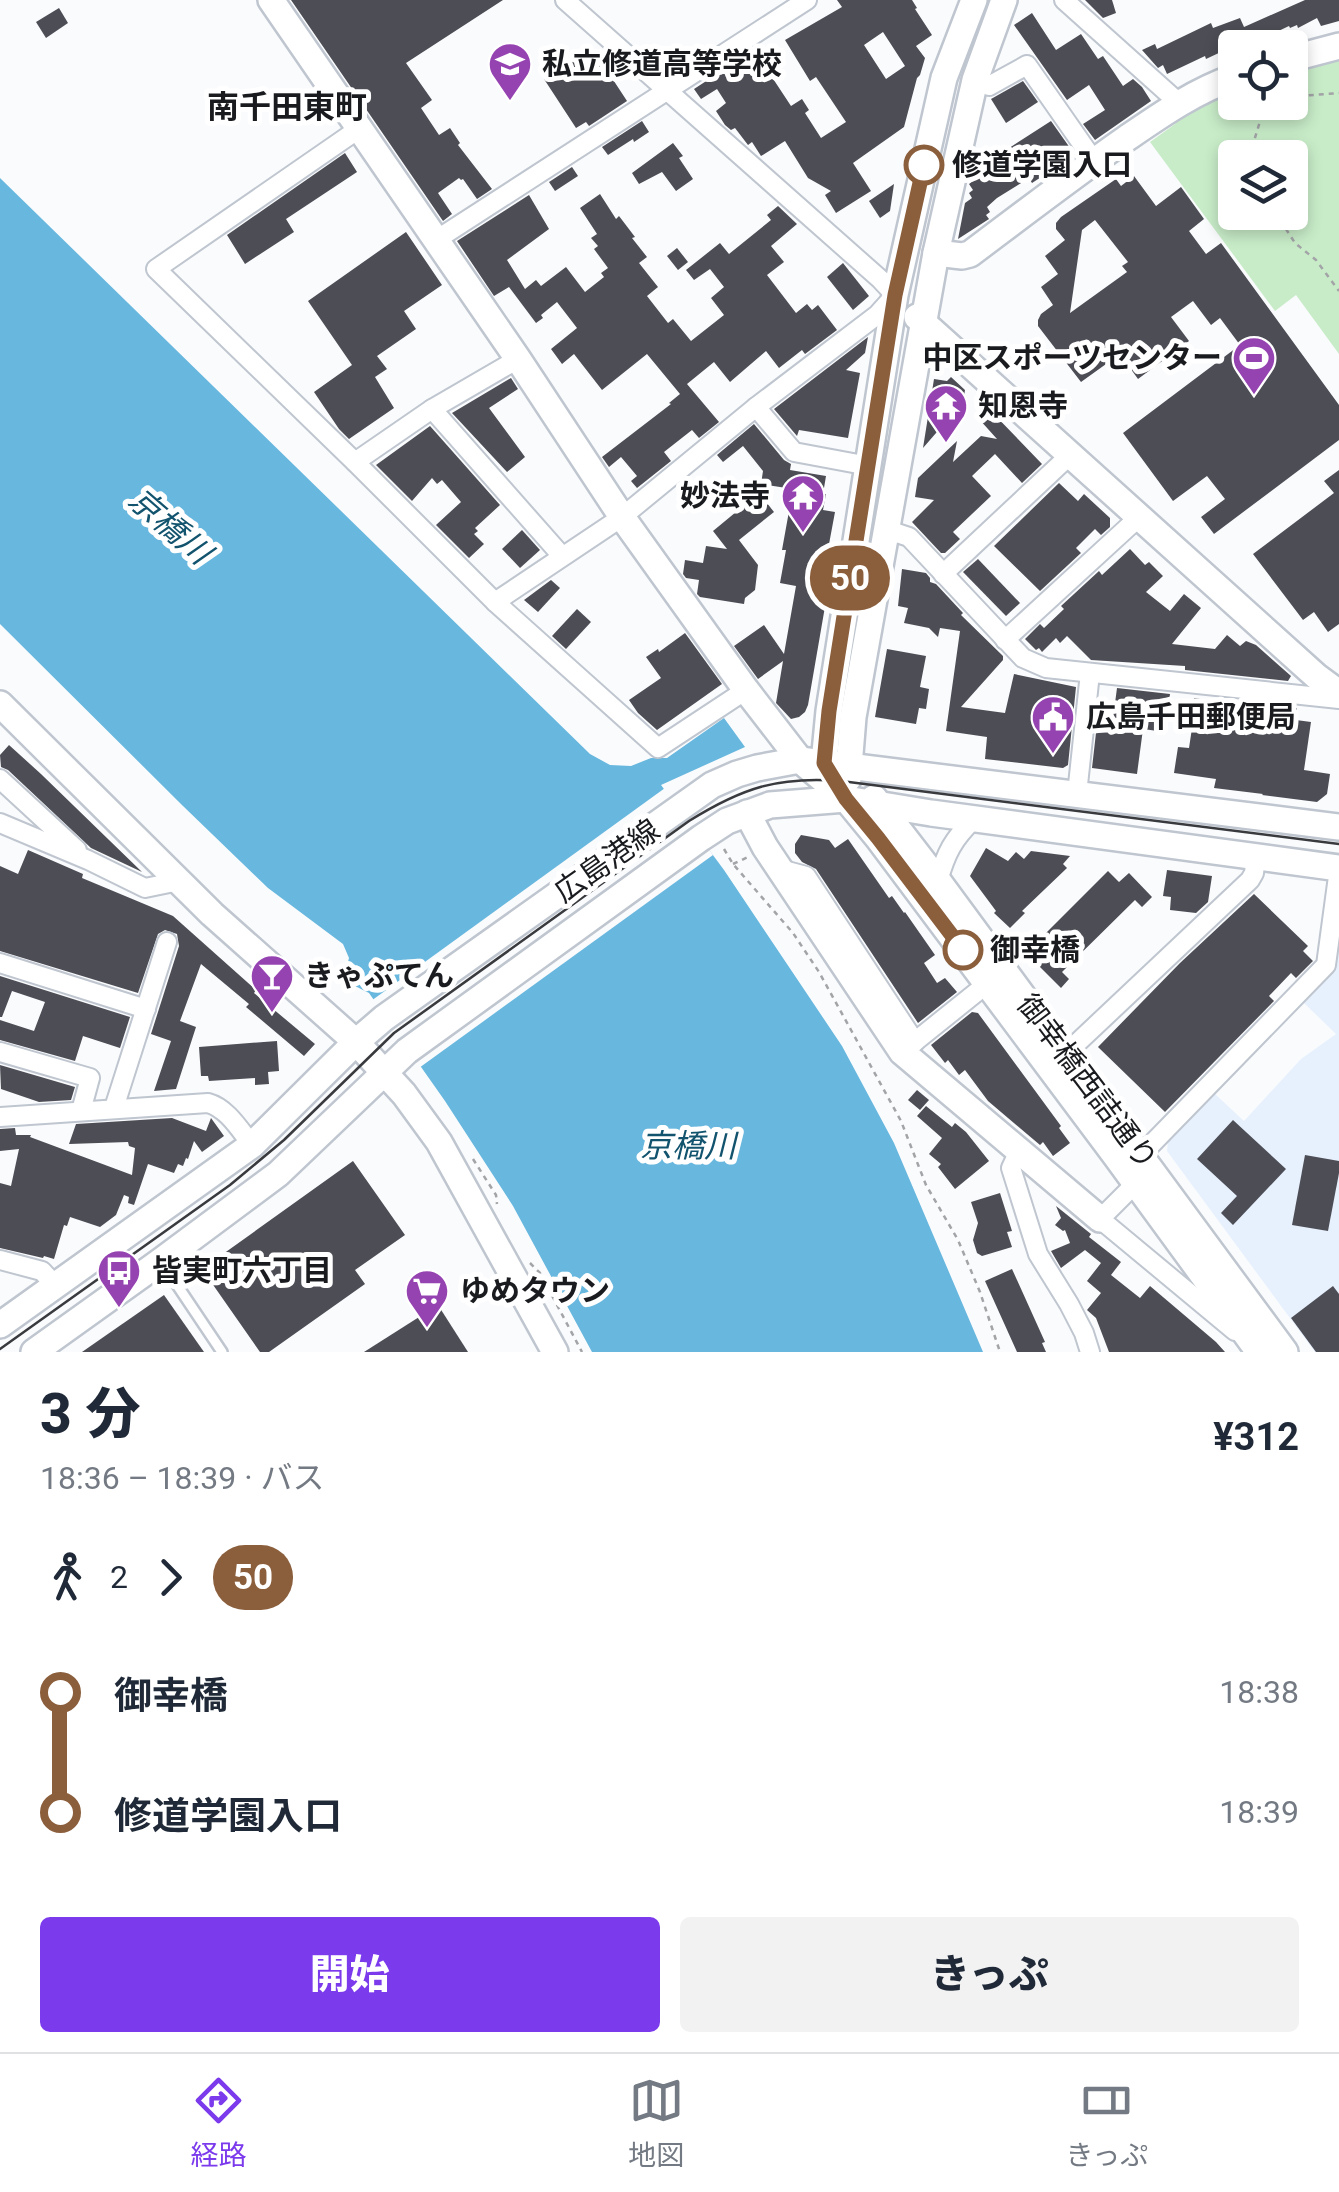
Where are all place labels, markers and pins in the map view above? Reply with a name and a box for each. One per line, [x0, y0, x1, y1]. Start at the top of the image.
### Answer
school or university icon: 私立修道高等学校 [487, 41, 533, 102]
place label: 私立修道高等学校 [542, 46, 782, 81]
marker: 修道学園入口 [905, 146, 943, 184]
place label: 修道学園入口 [952, 147, 1132, 182]
sports icon: 中区スポーツセンター [1231, 335, 1277, 396]
place label: 中区スポーツセンター [923, 340, 1222, 375]
temple icon: 知恩寺 [923, 383, 969, 444]
place label: 知恩寺 [978, 388, 1068, 423]
temple icon: 妙法寺 [780, 473, 826, 534]
place label: 妙法寺 [680, 478, 770, 513]
public building icon: 広島千田郵便局 [1030, 694, 1076, 755]
place label: 広島千田郵便局 [1086, 699, 1296, 734]
marker: 御幸橋 [944, 931, 982, 969]
place label: 御幸橋 [990, 932, 1080, 967]
bar icon: きゃぷてん [249, 953, 295, 1014]
place label: きゃぷてん [304, 958, 454, 993]
bus stop icon: 皆実町六丁目 [96, 1248, 142, 1309]
place label: 皆実町六丁目 [152, 1253, 332, 1288]
supermarket icon: ゆめタウン [404, 1268, 450, 1329]
place label: ゆめタウン [460, 1273, 610, 1308]

